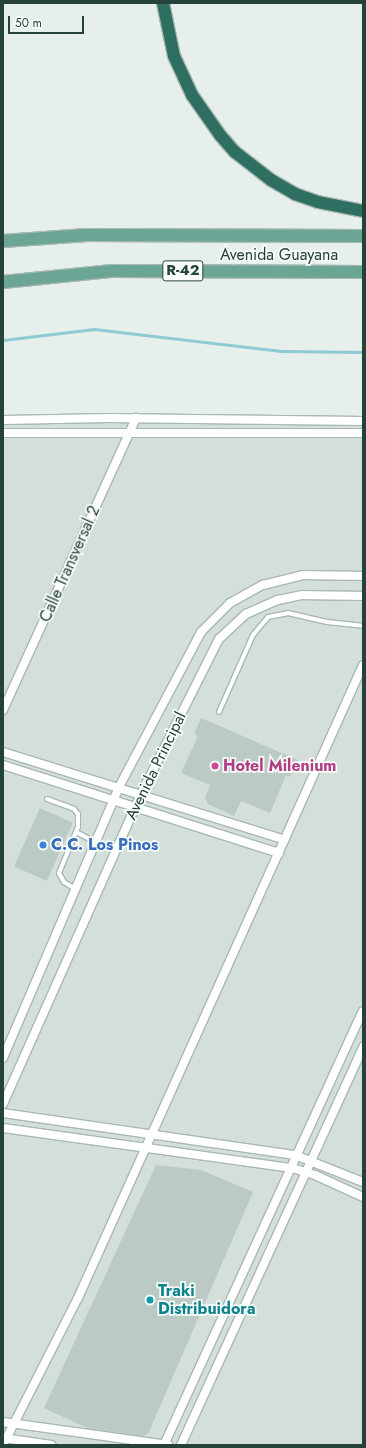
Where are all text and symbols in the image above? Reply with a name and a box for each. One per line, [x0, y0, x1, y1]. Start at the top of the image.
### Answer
scale bar [10, 8, 86, 34]
text: 50 m [15, 14, 42, 32]
street label: Avenida Guayana [220, 245, 338, 265]
road number: R-42 [162, 258, 204, 284]
street label: Calle Transversal 2 [36, 503, 104, 625]
street label: Avenida Principal [122, 709, 190, 823]
place label: Hotel Milenium [223, 756, 336, 776]
marker: Hotel Milenium [210, 761, 220, 771]
place label: C.C. Los Pinos [51, 835, 158, 855]
marker: C.C. Los Pinos [38, 840, 48, 850]
place label: Traki Distribuidora [158, 1281, 256, 1319]
marker: Traki Distribuidora [145, 1295, 155, 1305]

